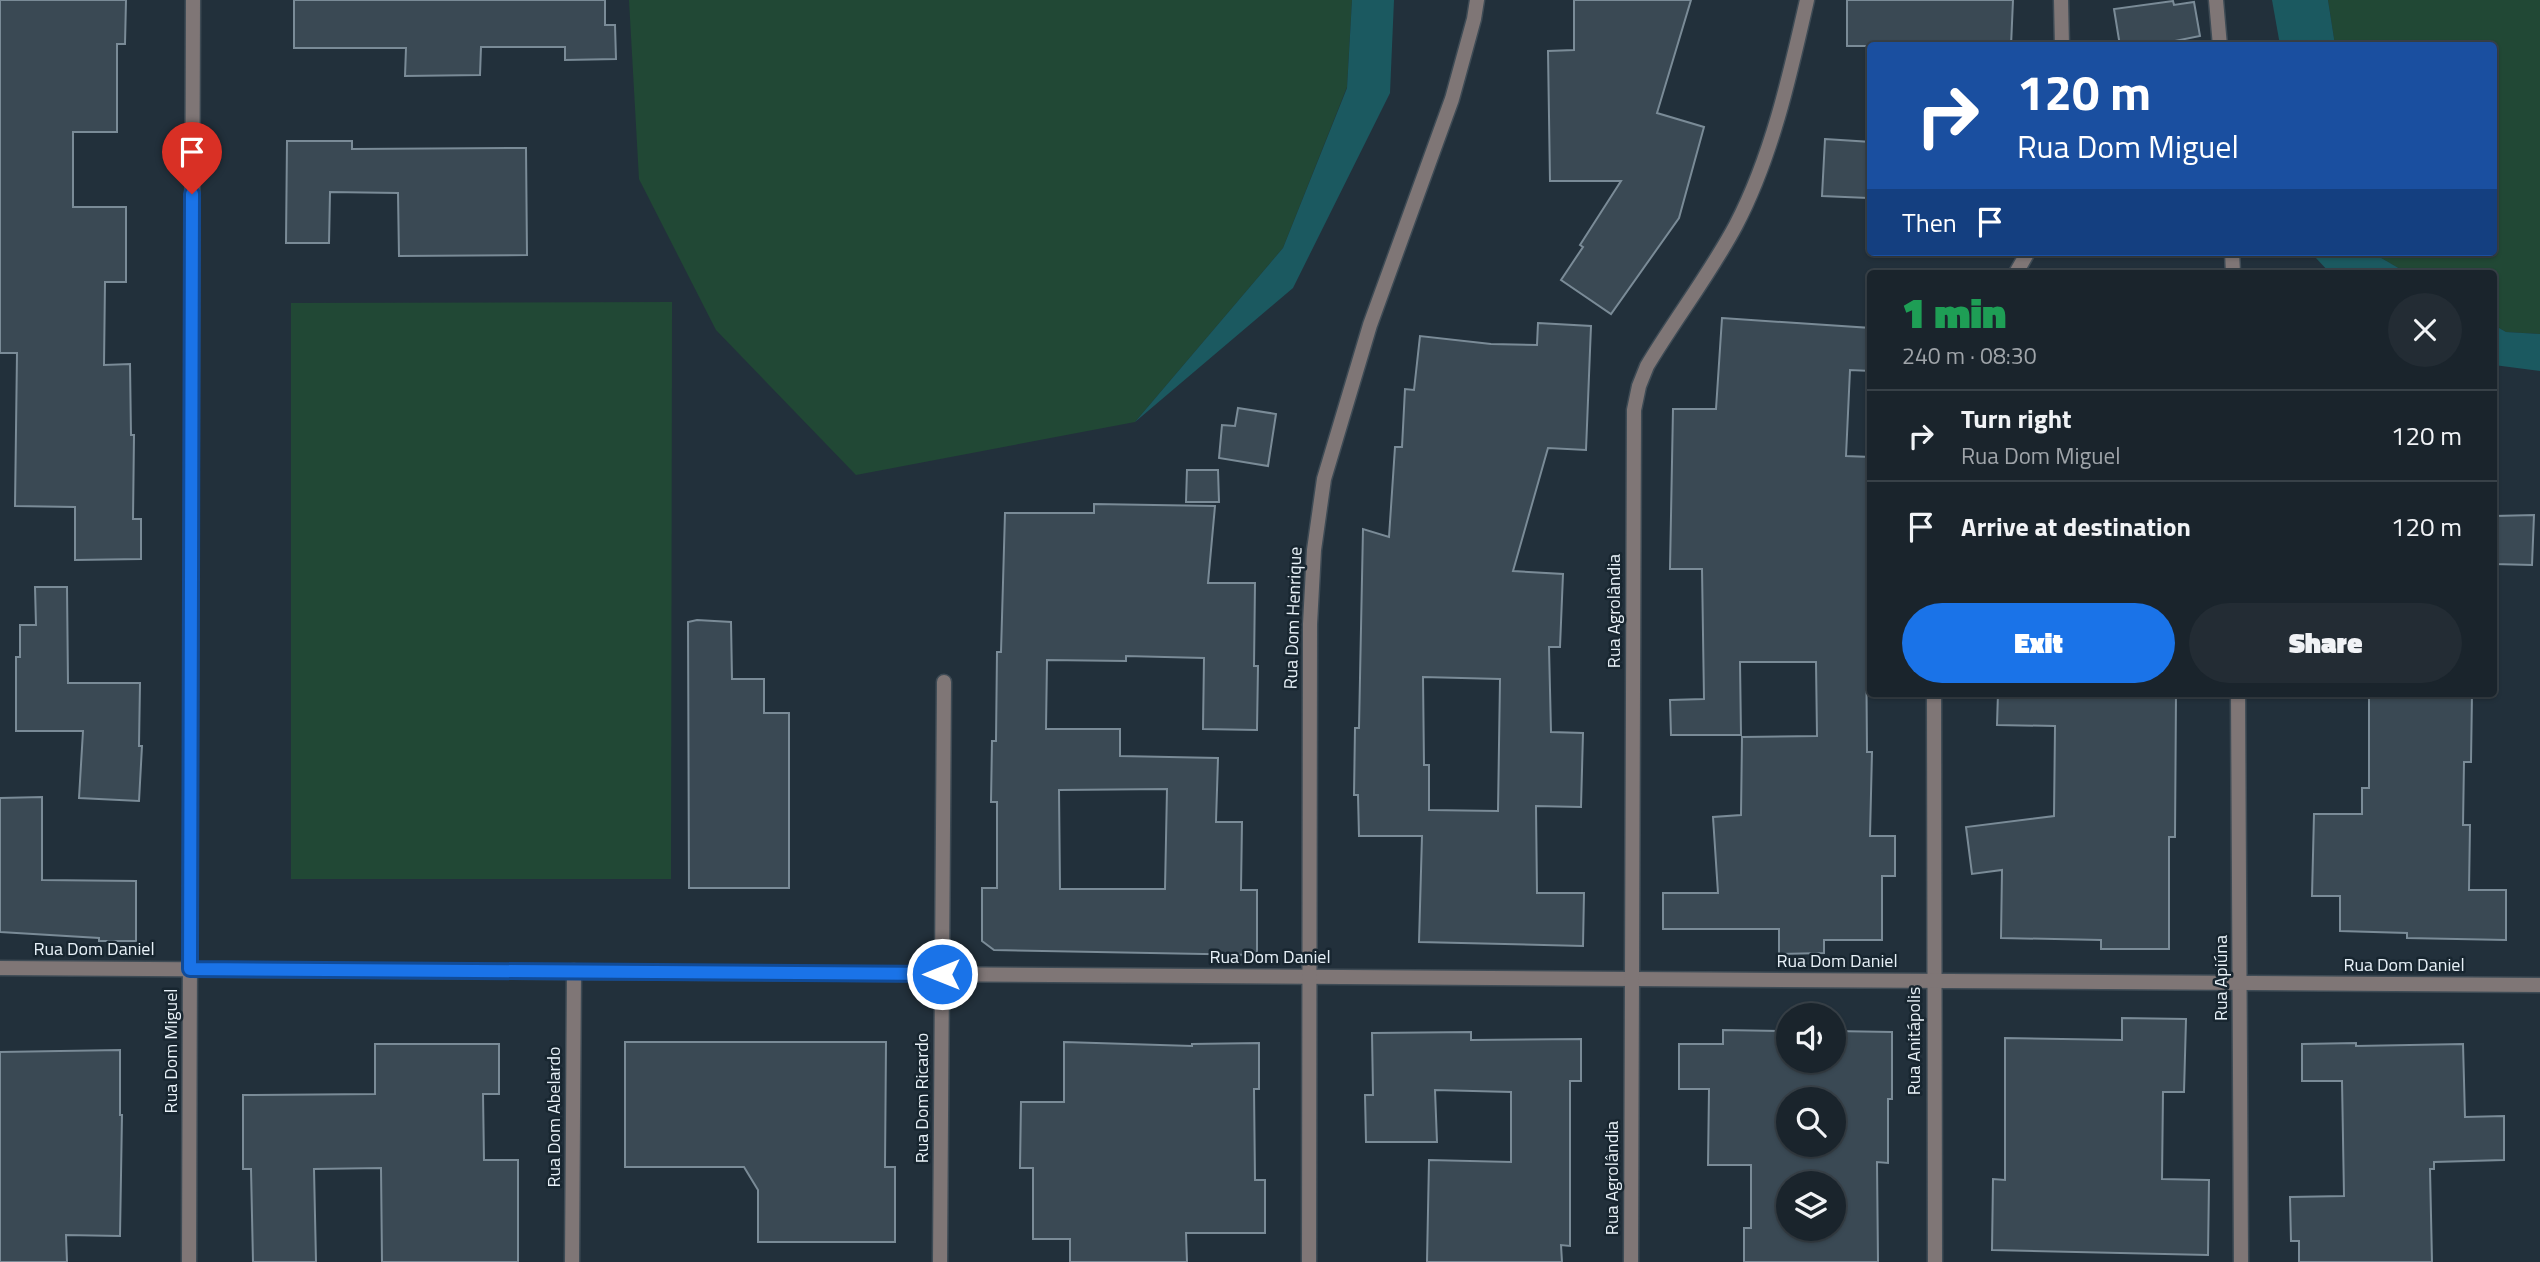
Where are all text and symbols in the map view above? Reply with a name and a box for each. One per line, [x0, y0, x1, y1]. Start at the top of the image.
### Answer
text: 120 m [2017, 54, 2151, 129]
icon: right [1902, 70, 1993, 161]
pin [162, 122, 222, 194]
text: Rua Dom Miguel [2017, 122, 2239, 170]
icon: arrive [173, 133, 211, 171]
text: Then [1902, 203, 1957, 242]
icon: arrive [1971, 203, 2009, 241]
text: 1 min [1902, 280, 2006, 344]
button: close [2388, 293, 2462, 367]
text: 240 m · 08:30 [1902, 338, 2037, 373]
text: Turn right [1961, 399, 2072, 438]
text: 120 m [2391, 416, 2462, 455]
icon: right [1902, 417, 1940, 455]
text: Rua Dom Miguel [1961, 438, 2120, 473]
text: Arrive at destination [1961, 507, 2191, 546]
text: 120 m [2391, 507, 2462, 546]
icon: arrive [1902, 508, 1940, 546]
street label: Rua Dom Henrique [1277, 546, 1308, 690]
street label: Rua Agrolândia [1600, 554, 1627, 668]
button: Exit [1902, 603, 2175, 683]
button: Share [2189, 603, 2462, 683]
street label: Rua Dom Daniel [33, 935, 155, 962]
street label: Rua Apiúna [2207, 935, 2234, 1021]
position arrow [905, 937, 979, 1011]
street label: Rua Dom Daniel [1209, 943, 1331, 970]
street label: Rua Dom Daniel [1776, 947, 1898, 974]
street label: Rua Dom Daniel [2343, 951, 2465, 978]
street label: Rua Anitápolis [1900, 987, 1927, 1095]
street label: Rua Dom Miguel [157, 989, 184, 1113]
map controls [1776, 1003, 1846, 1241]
button: sound [1776, 1003, 1846, 1073]
street label: Rua Dom Ricardo [908, 1033, 935, 1163]
street label: Rua Dom Abelardo [540, 1046, 567, 1188]
button: search [1776, 1087, 1846, 1157]
street label: Rua Agrolândia [1598, 1121, 1625, 1235]
button: layers [1776, 1171, 1846, 1241]

